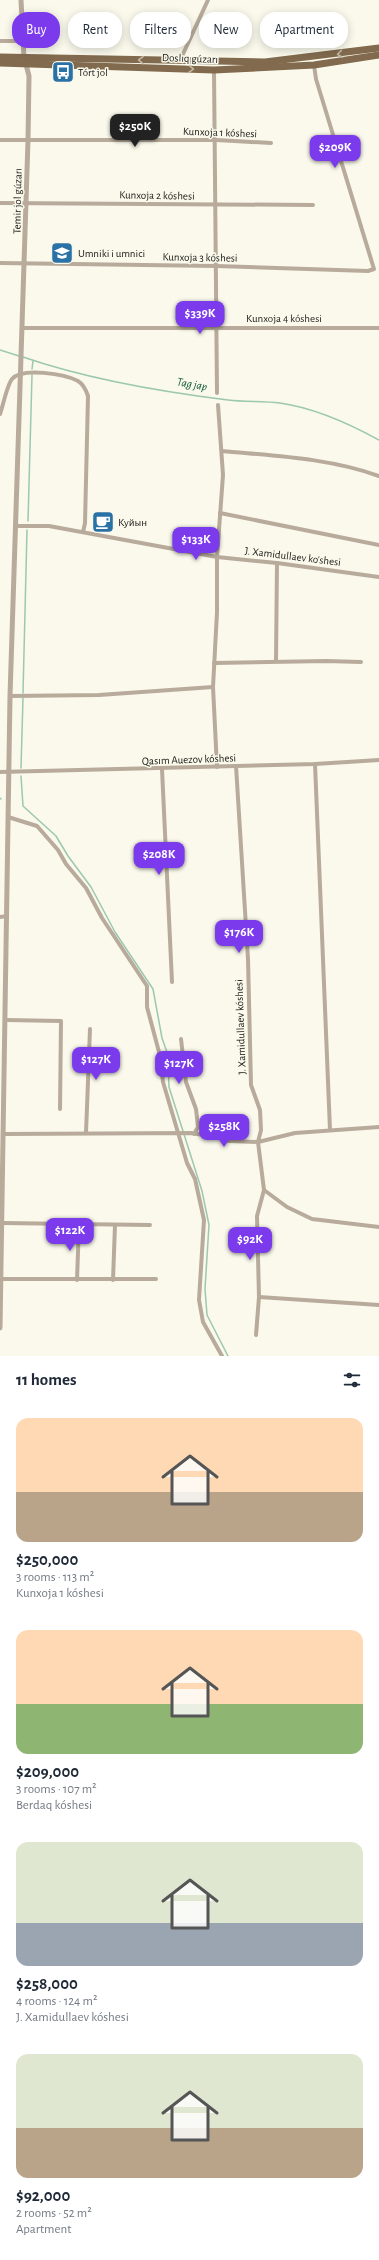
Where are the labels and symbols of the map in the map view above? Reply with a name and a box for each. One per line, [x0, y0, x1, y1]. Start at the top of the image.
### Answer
one-way arrow [337, 49, 344, 58]
street label: Doslıq gúzarı [162, 52, 218, 65]
one-way arrow [138, 55, 144, 64]
bus stop icon: Tórt jol [50, 59, 76, 85]
one-way arrow [188, 65, 194, 73]
place label: Tórt jol [78, 67, 108, 78]
pin: $250K [107, 114, 163, 148]
street label: Kunxoja 1 kóshesi [183, 126, 257, 139]
pin: $209K [307, 135, 363, 169]
street label: Temir jol gúzarı [11, 168, 24, 234]
street label: Kunxoja 2 kóshesi [119, 189, 195, 202]
school or university icon: Umniki i umnici [49, 240, 75, 266]
place label: Umniki i umnici [78, 248, 145, 259]
street label: Kunxoja 3 kóshesi [162, 251, 238, 264]
pin: $339K [172, 301, 228, 335]
street label: Kunxoja 4 kóshesi [246, 313, 322, 324]
water label: Tag jap [176, 375, 208, 394]
cafe icon: Куйын [90, 509, 116, 535]
place label: Куйын [118, 517, 147, 528]
pin: $133K [168, 527, 224, 561]
street label: J. Xamidullaev ko'shesi [244, 545, 342, 568]
street label: Qasım Auezov kóshesi [142, 752, 236, 767]
pin: $208K [131, 842, 187, 876]
pin: $176K [211, 920, 267, 954]
street label: J. Xamidullaev kóshesi [233, 979, 248, 1075]
pin: $127K [68, 1047, 124, 1081]
pin: $127K [151, 1051, 207, 1085]
pin: $258K [196, 1114, 252, 1148]
pin: $122K [42, 1218, 98, 1252]
pin: $92K [226, 1227, 274, 1261]

